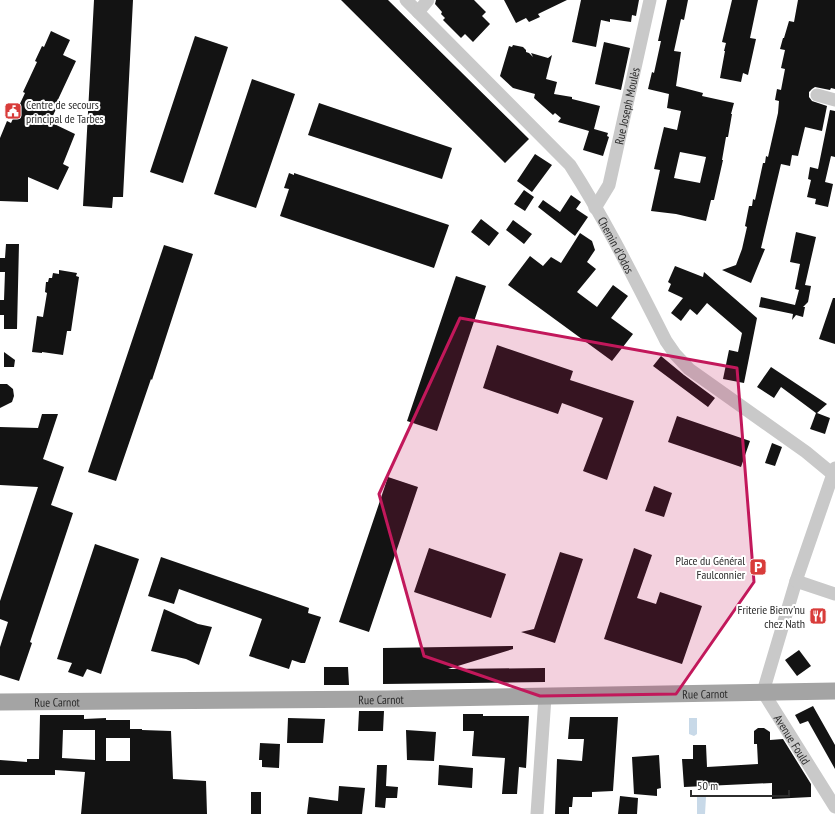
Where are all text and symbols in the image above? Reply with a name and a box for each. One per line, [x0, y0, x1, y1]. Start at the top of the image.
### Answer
street label: Rue Joseph Moulès [611, 66, 642, 146]
place label: Centre de secours principal de Tarbes [26, 97, 104, 126]
public building icon: Centre de secours principal de Tarbes [3, 101, 23, 121]
street label: Chemin d'Odos [595, 214, 638, 276]
place label: Place du Général Faulconnier [676, 553, 746, 582]
parking icon: Place du Général Faulconnier [748, 557, 768, 577]
place label: Friterie Bienv'nu chez Nath [737, 602, 805, 631]
restaurant icon: Friterie Bienv'nu chez Nath [808, 606, 828, 626]
street label: Rue Carnot [682, 685, 729, 701]
street label: Rue Carnot [358, 691, 405, 707]
street label: Rue Carnot [34, 694, 81, 709]
street label: Avenue Fould [771, 711, 814, 767]
scale bar [691, 772, 789, 798]
text: 50 m [697, 778, 718, 793]

